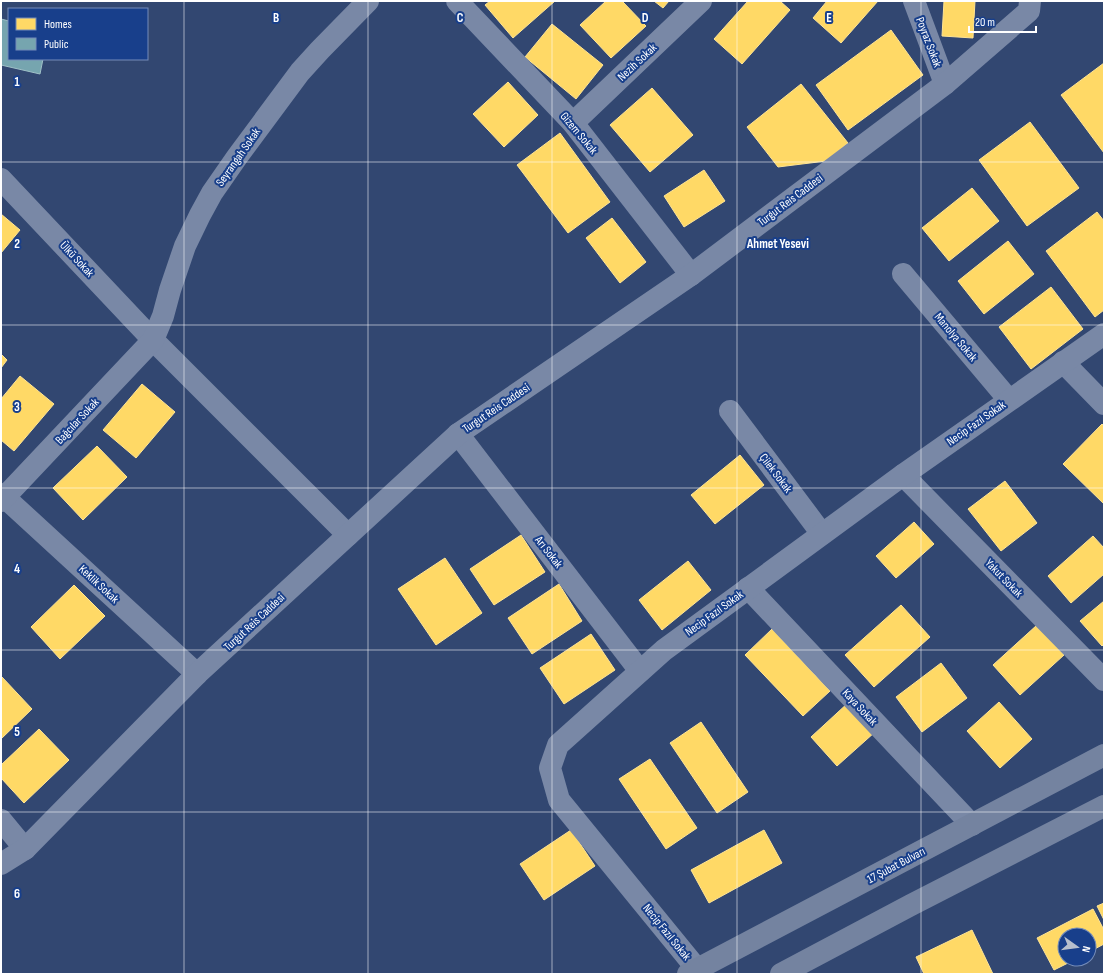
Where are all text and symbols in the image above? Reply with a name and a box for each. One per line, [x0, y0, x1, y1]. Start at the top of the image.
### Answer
legend [8, 8, 148, 60]
scale bar [969, 8, 1036, 34]
text: B [273, 10, 279, 26]
text: C [457, 10, 464, 26]
text: D [642, 10, 649, 26]
text: E [826, 10, 832, 26]
street label: Poyraz Sokak [912, 15, 945, 70]
text: 20 m [975, 15, 995, 30]
text: Homes [44, 17, 72, 32]
text: Public [44, 37, 69, 52]
street label: Nezih Sokak [615, 40, 660, 84]
text: 1 [14, 74, 20, 90]
street label: Gizem Sokak [557, 109, 601, 158]
street label: Seyrangah Sokak [213, 125, 264, 189]
street label: Turgut Reis Caddesi [755, 171, 826, 230]
text: 2 [14, 236, 20, 252]
district label: Ahmet Yesevi [746, 236, 809, 252]
street label: Ülkü Sokak [56, 238, 97, 281]
street label: Manolya Sokak [931, 310, 981, 365]
street label: Turgut Reis Caddesi [460, 380, 533, 436]
street label: Bağcılar Sokak [52, 395, 103, 448]
street label: Necip Fazıl Sokak [944, 397, 1009, 449]
text: 3 [14, 399, 20, 415]
street label: Çilek Sokak [756, 451, 796, 496]
street label: Arı Sokak [531, 532, 566, 572]
street label: Yakut Sokak [982, 556, 1026, 601]
text: 4 [14, 561, 20, 577]
street label: Keklik Sokak [75, 562, 122, 607]
street label: Necip Fazıl Sokak [682, 587, 747, 640]
street label: Turgut Reis Caddesi [221, 590, 288, 654]
street label: Kaya Sokak [839, 686, 881, 729]
text: 5 [14, 724, 20, 740]
street label: 17 Şubat Bulvarı [865, 844, 928, 887]
text: 6 [14, 886, 20, 902]
street label: Necip Fazıl Sokak [639, 901, 694, 964]
north arrow [1057, 927, 1097, 967]
text: N [1079, 945, 1093, 954]

